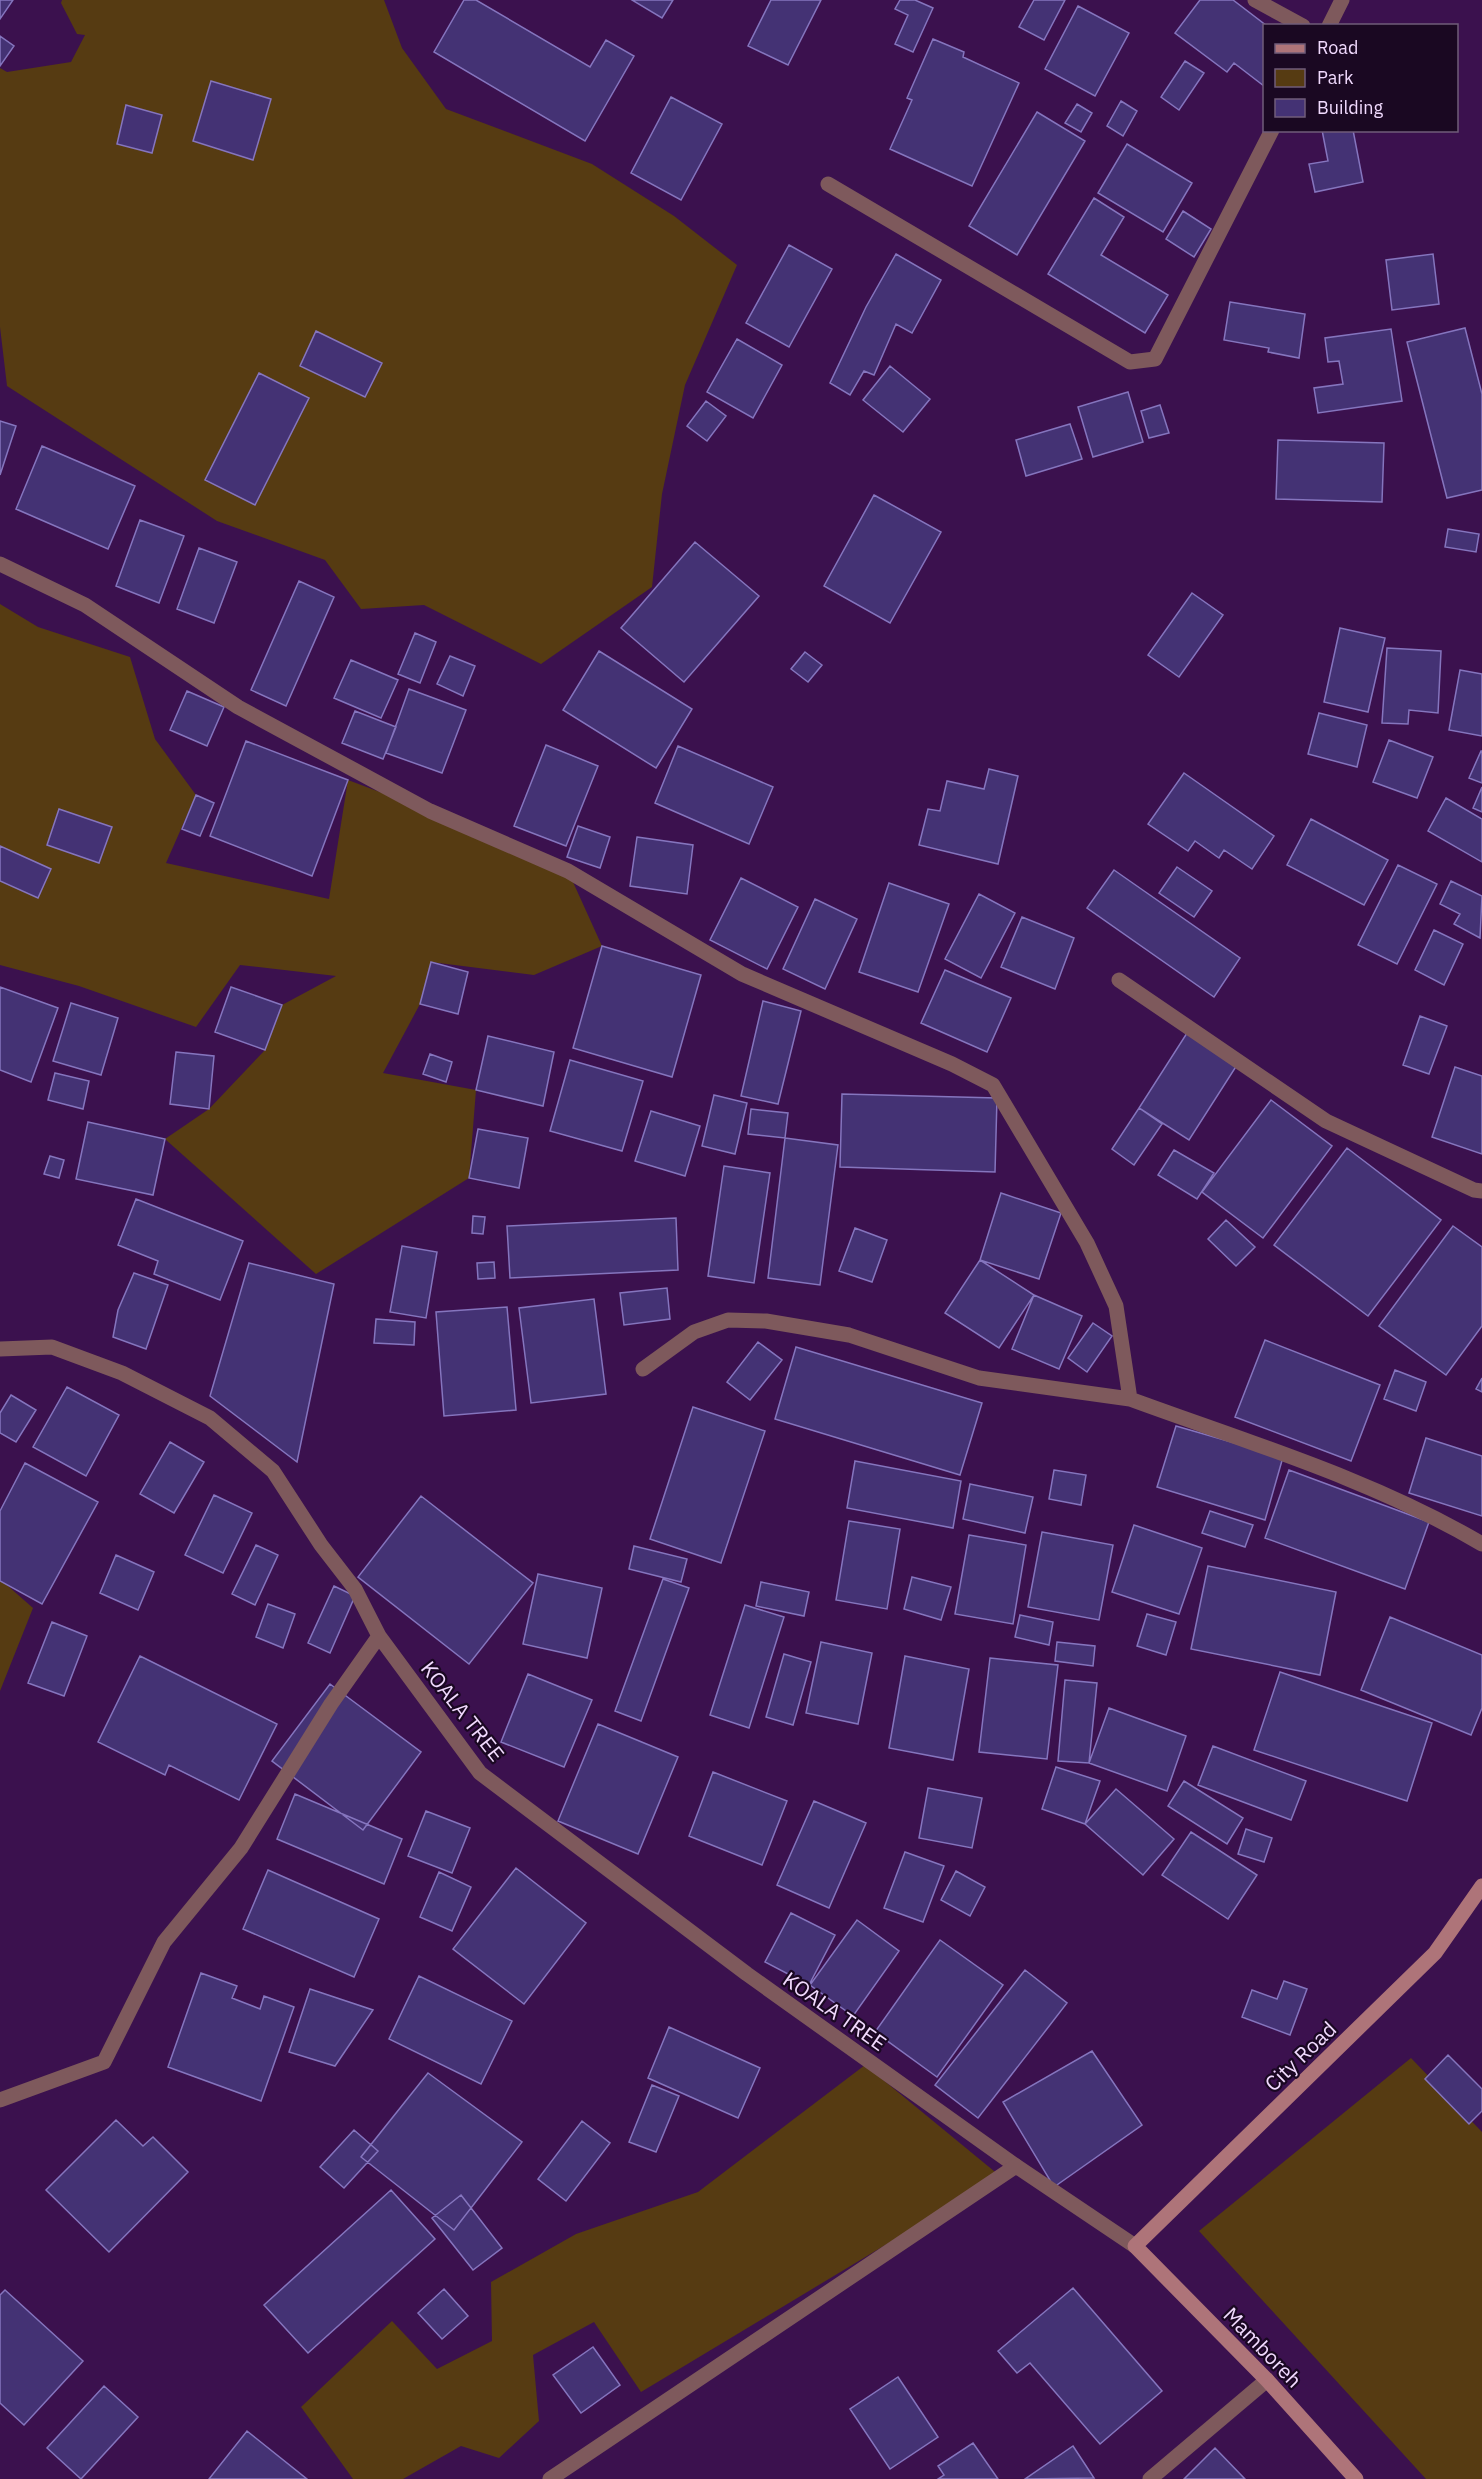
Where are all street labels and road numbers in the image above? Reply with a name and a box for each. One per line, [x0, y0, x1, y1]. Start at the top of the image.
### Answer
street label: KOALA TREE [415, 1655, 511, 1767]
street label: KOALA TREE [778, 1965, 892, 2057]
street label: City Road [1258, 2015, 1342, 2097]
street label: Mamboreh [1218, 2301, 1308, 2393]

